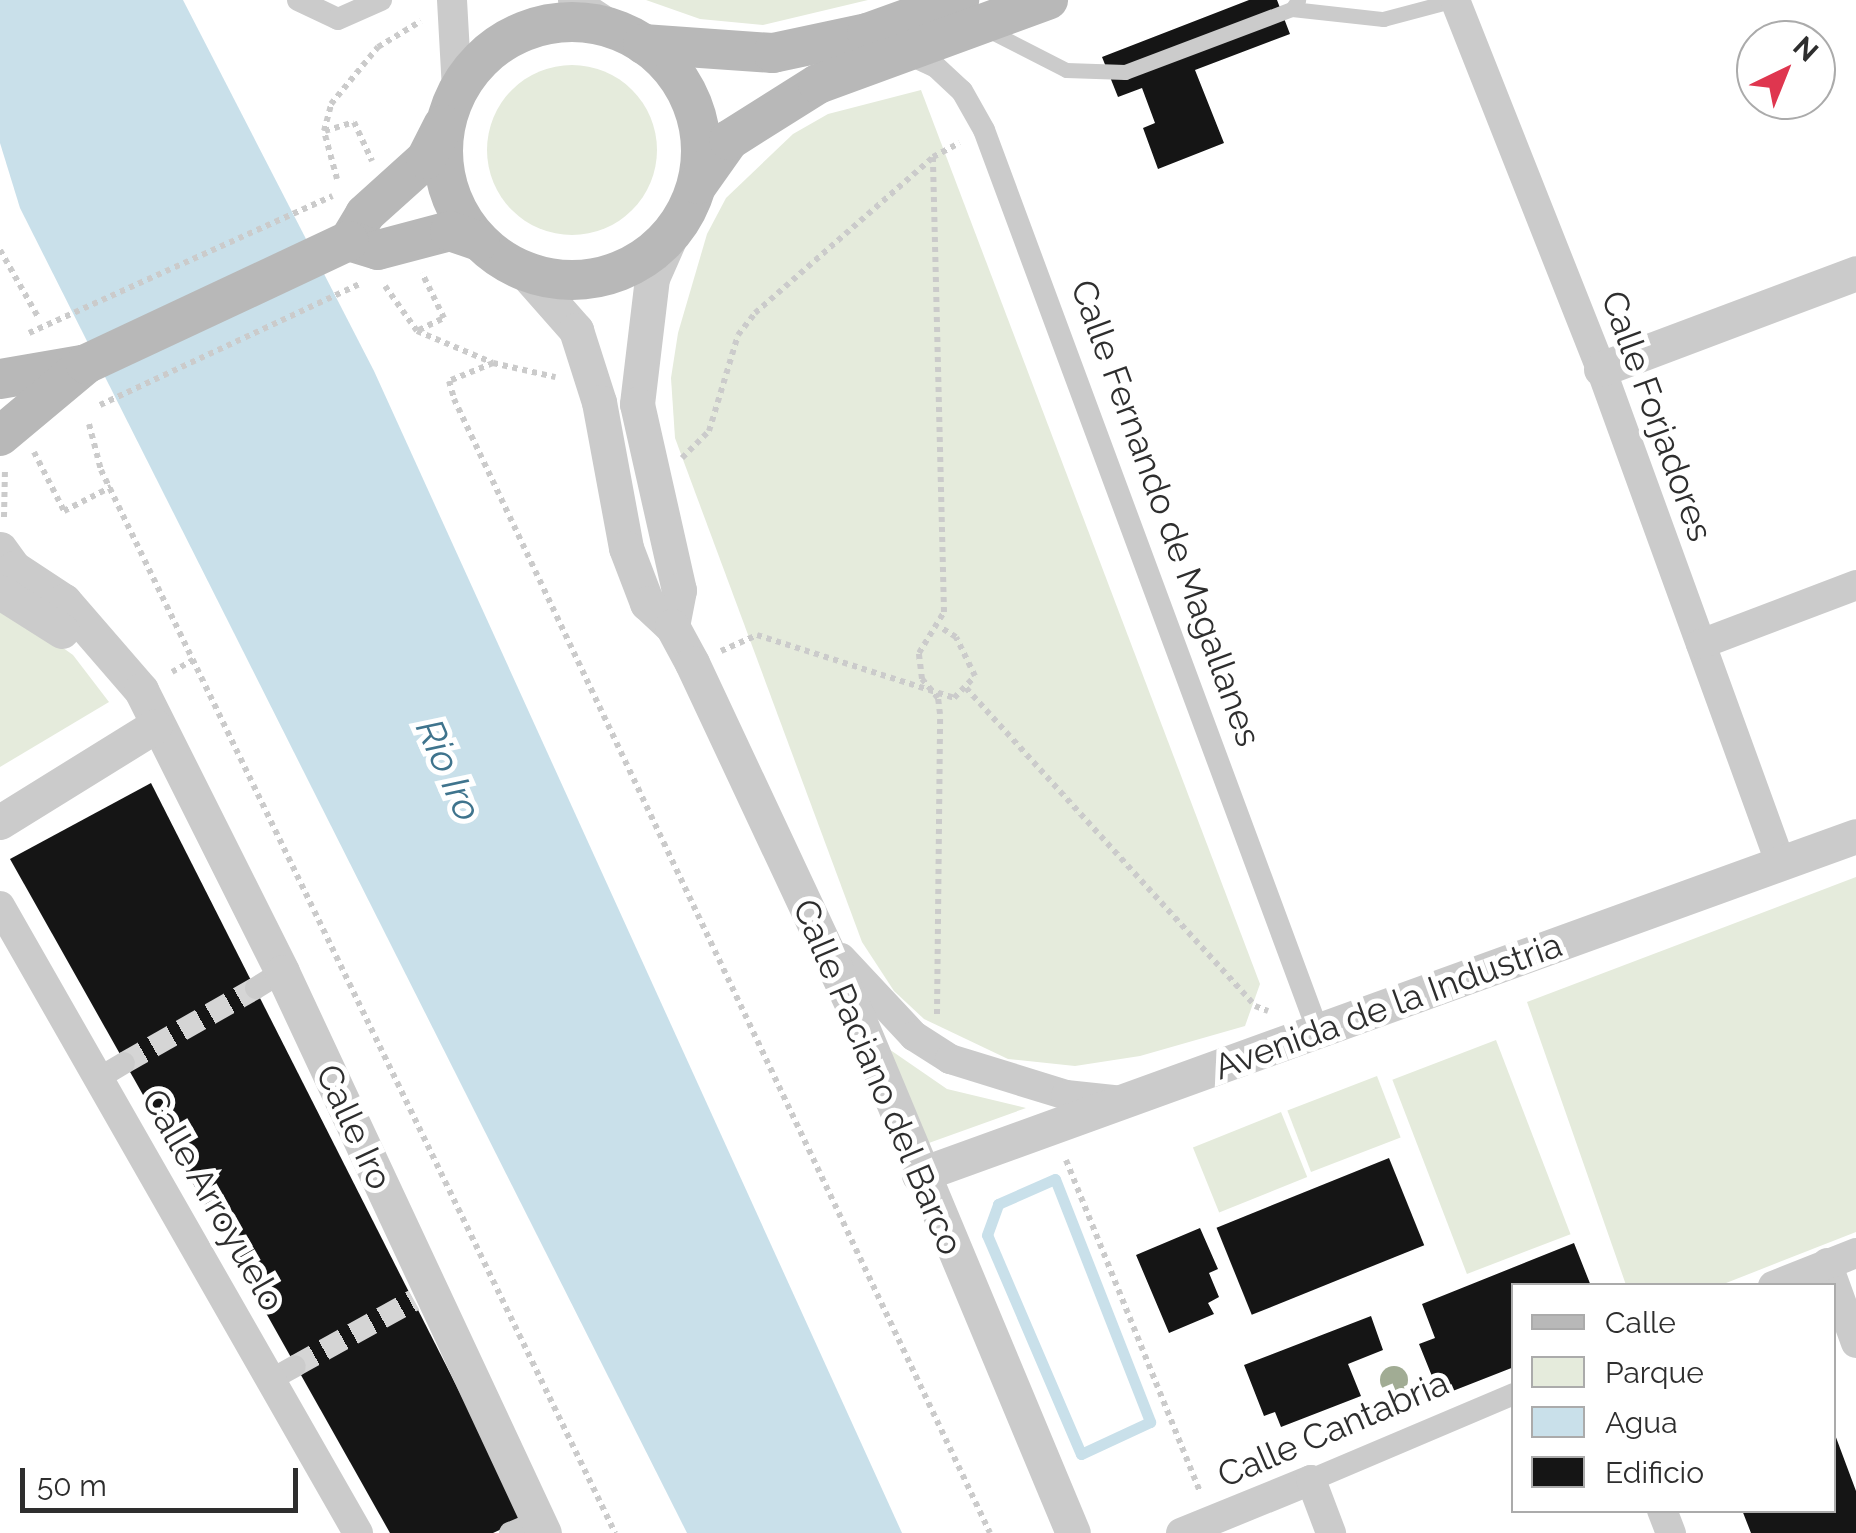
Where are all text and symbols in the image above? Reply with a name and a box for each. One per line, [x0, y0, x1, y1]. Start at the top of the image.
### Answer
north arrow [1736, 20, 1836, 120]
text: N [1786, 30, 1825, 69]
street label: Calle Fernando de Magallanes [1062, 274, 1270, 752]
street label: Calle Forjadores [1592, 285, 1722, 547]
water label: Rio Iro [407, 712, 491, 828]
street label: Calle Paciano del Barco [784, 892, 972, 1262]
street label: Avenida de la Industria [1208, 924, 1568, 1088]
street label: Calle Iro [307, 1058, 401, 1196]
street label: Calle Arroyuelo [132, 1081, 294, 1319]
legend [1511, 1283, 1836, 1513]
text: Calle [1605, 1305, 1676, 1340]
text: Parque [1605, 1355, 1704, 1390]
street label: Calle Cantabria [1211, 1362, 1455, 1496]
text: Agua [1605, 1405, 1678, 1440]
scale bar [25, 1448, 302, 1510]
text: Edificio [1605, 1455, 1704, 1490]
text: 50 m [37, 1468, 107, 1503]

